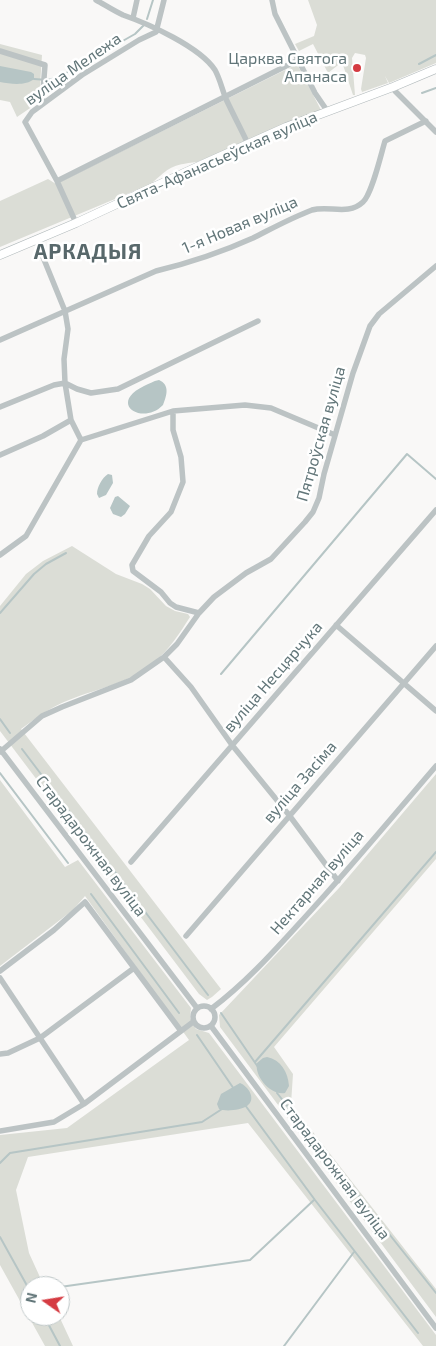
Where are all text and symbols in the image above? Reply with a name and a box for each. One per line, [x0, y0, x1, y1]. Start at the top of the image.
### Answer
street label: вуліца Мележа [21, 29, 125, 109]
place label: Царква Святога Апанаса [228, 49, 347, 87]
marker: Царква Святога Апанаса [351, 62, 363, 74]
street label: Свята-Афанасьеўская вуліца [114, 107, 320, 213]
street label: 1-я Новая вуліца [179, 192, 301, 258]
district label: АРКАДЫЯ [33, 239, 143, 265]
street label: Пятроўская вуліца [293, 364, 349, 504]
street label: вуліца Несцярчука [220, 618, 326, 736]
street label: вуліца Засіма [259, 737, 341, 827]
street label: Старадарожная вуліца [32, 772, 150, 920]
street label: Нектарная вуліца [266, 826, 368, 938]
street label: Старадарожная вуліца [276, 1095, 394, 1243]
north arrow [20, 1276, 70, 1326]
text: N [21, 1291, 40, 1305]

